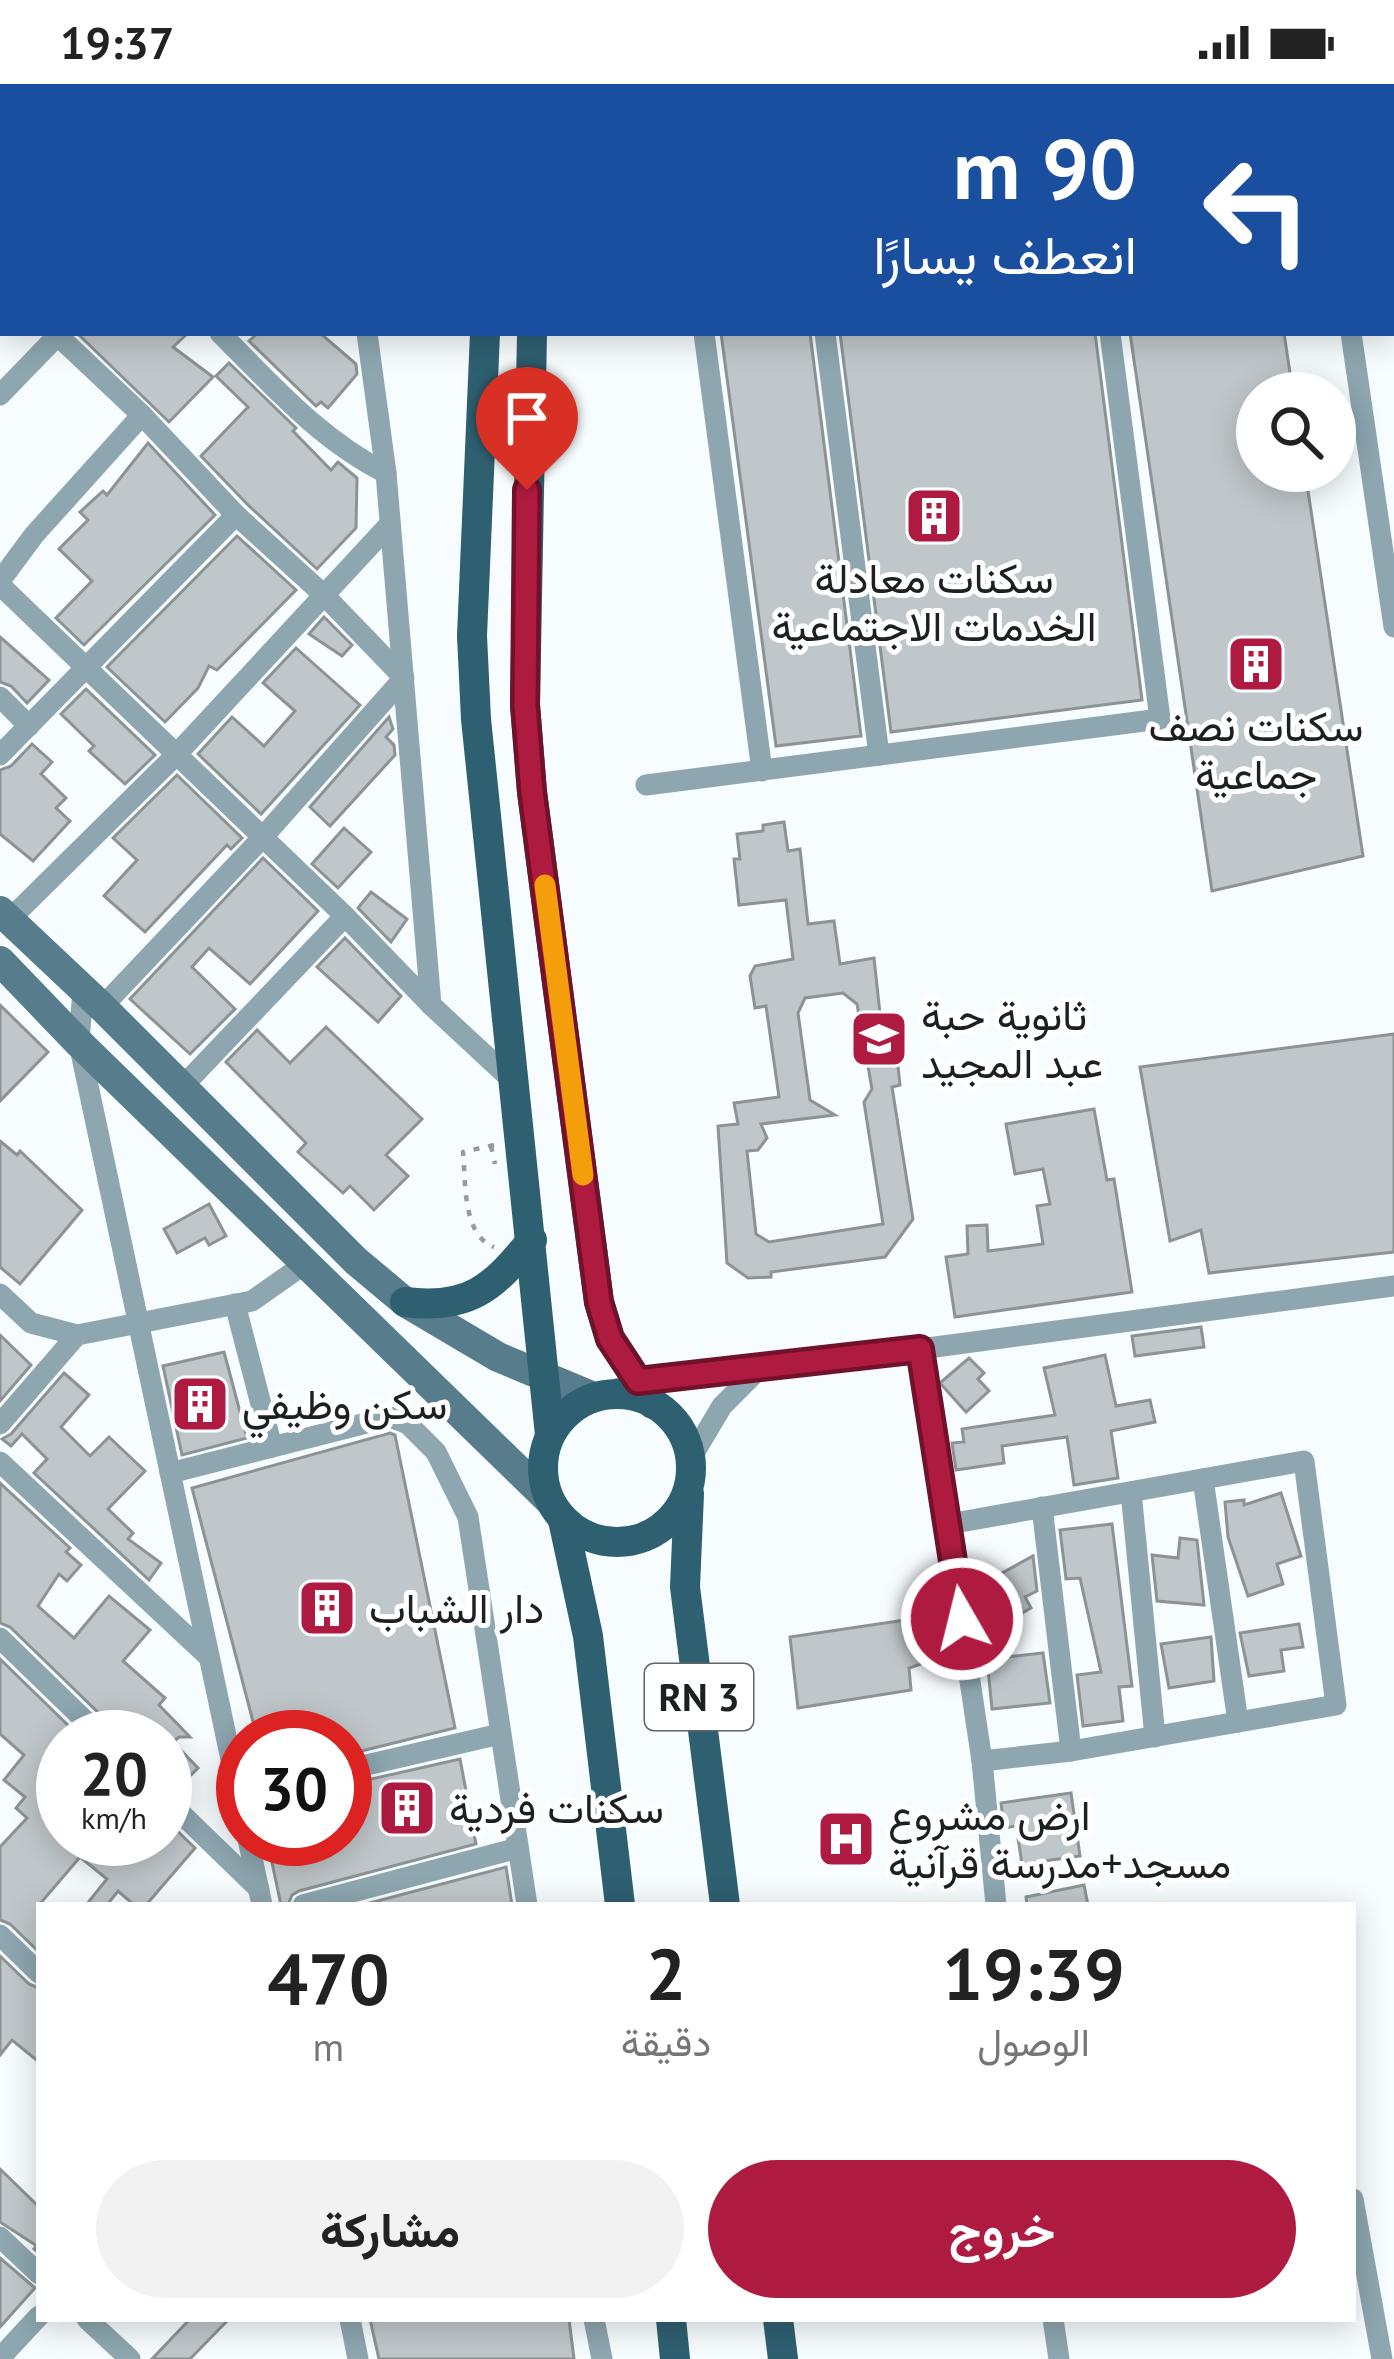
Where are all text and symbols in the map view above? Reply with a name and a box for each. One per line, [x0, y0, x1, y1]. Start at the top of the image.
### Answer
text: 19:37 [60, 13, 174, 71]
text: 90 m [953, 113, 1137, 222]
icon: left [1179, 132, 1335, 288]
text: انعطف يسارًا [873, 219, 1137, 289]
pin [476, 367, 578, 490]
map controls [1236, 372, 1356, 492]
button: search [1236, 372, 1356, 492]
icon: arrive [494, 385, 560, 451]
building icon: سكنات معادلة الخدمات الاجتماعية [903, 485, 965, 547]
place label: سكنات معادلة الخدمات الاجتماعية [772, 550, 1096, 653]
building icon: سكنات نصف جماعية [1225, 633, 1287, 695]
place label: سكنات نصف جماعية [1149, 698, 1363, 801]
place label: ثانوية حبة عبد المجيد [921, 987, 1103, 1090]
school or university icon: ثانوية حبة عبد المجيد [848, 1008, 910, 1070]
building icon: سكن وظيفي [169, 1373, 231, 1435]
place label: سكن وظيفي [242, 1376, 448, 1439]
position arrow [899, 1556, 1025, 1682]
building icon: دار الشباب [296, 1577, 358, 1639]
place label: دار الشباب [369, 1580, 544, 1635]
road number: RN 3 [645, 1664, 753, 1730]
speed limit sign: 30 [216, 1710, 372, 1866]
text: 20 [80, 1734, 148, 1812]
building icon: سكنات فردية [376, 1777, 438, 1839]
place label: سكنات فردية [449, 1780, 664, 1835]
place label: ارض مشروع مسجد+مدرسة قرآنية [888, 1787, 1231, 1890]
text: km/h [81, 1798, 147, 1837]
hospital icon: ارض مشروع مسجد+مدرسة قرآنية [815, 1808, 877, 1870]
text: 2 [646, 1927, 686, 2020]
text: 19:39 [942, 1927, 1125, 2020]
text: 470 [267, 1932, 390, 2025]
text: دقيقة [621, 2016, 711, 2067]
text: الوصول [977, 2016, 1090, 2067]
text: m [313, 2021, 344, 2072]
button: مشاركة [96, 2160, 684, 2298]
button: خروج [708, 2160, 1296, 2298]

